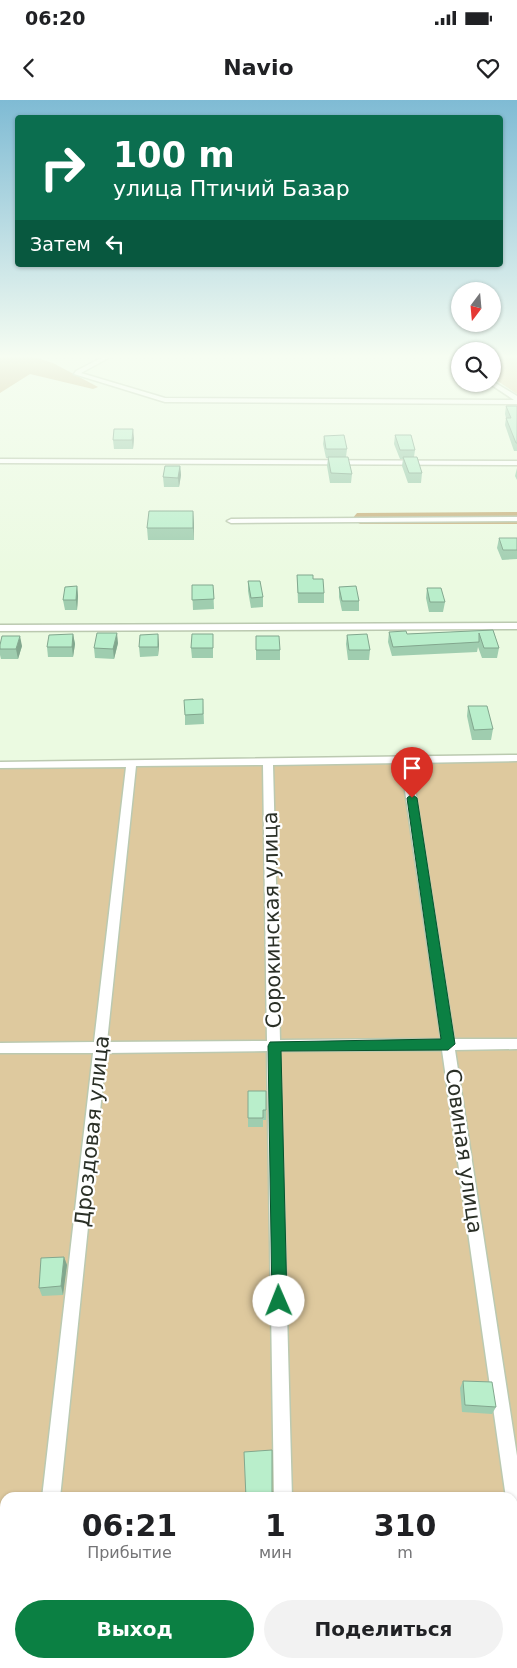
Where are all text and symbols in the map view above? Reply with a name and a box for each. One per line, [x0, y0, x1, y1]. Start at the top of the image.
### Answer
text: 06:20 [25, 7, 85, 29]
icon: back [15, 54, 43, 82]
icon: heart [474, 54, 502, 82]
text: Navio [223, 55, 294, 80]
icon: right [30, 135, 95, 200]
text: 100 m [113, 135, 235, 175]
text: улица Птичий Базар [113, 176, 350, 201]
icon: left [101, 230, 129, 258]
text: Затем [30, 233, 91, 255]
north arrow [451, 282, 501, 332]
map controls [451, 282, 501, 392]
button: search [451, 342, 501, 392]
pin [391, 747, 433, 798]
icon: arrive [398, 754, 426, 782]
street label: Сорокинская улица [258, 811, 286, 1029]
street label: Дроздовая улица [70, 1034, 114, 1228]
street label: Совиная улица [441, 1067, 487, 1235]
position arrow [252, 1274, 304, 1326]
text: 06:21 [82, 1508, 177, 1543]
text: 1 [265, 1508, 286, 1543]
text: 310 [374, 1508, 436, 1543]
text: Прибытие [87, 1543, 172, 1562]
text: мин [259, 1543, 292, 1562]
text: m [397, 1543, 413, 1562]
button: Выход [15, 1600, 254, 1658]
button: Поделиться [264, 1600, 503, 1658]

